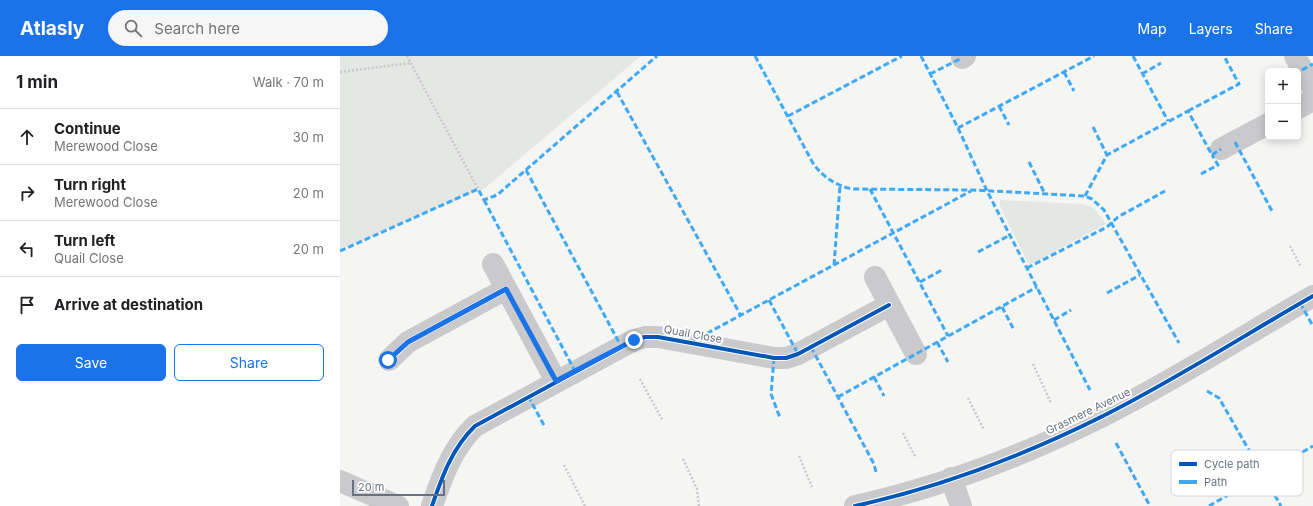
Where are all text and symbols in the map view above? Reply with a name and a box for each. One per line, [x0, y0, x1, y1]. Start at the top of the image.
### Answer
search box [108, 10, 388, 46]
text: Atlasly [20, 17, 84, 40]
icon: search [122, 17, 144, 39]
text: Search here [154, 19, 240, 38]
text: Map [1138, 20, 1167, 37]
text: Layers [1189, 20, 1233, 37]
text: Share [1255, 20, 1293, 37]
map controls [1265, 68, 1301, 140]
button: + [1265, 68, 1301, 104]
text: 1 min [16, 72, 58, 92]
text: Walk · 70 m [253, 74, 324, 90]
button: − [1265, 104, 1301, 140]
text: Continue [54, 119, 121, 138]
icon: ahead [16, 126, 38, 148]
text: 30 m [293, 129, 324, 145]
text: Merewood Close [54, 138, 158, 154]
text: Turn right [54, 175, 126, 194]
icon: right [16, 182, 38, 204]
text: 20 m [293, 185, 324, 201]
text: Merewood Close [54, 194, 158, 210]
text: Turn left [54, 231, 115, 250]
icon: left [16, 238, 38, 260]
text: 20 m [293, 241, 324, 257]
text: Quail Close [54, 250, 124, 266]
icon: arrive [16, 294, 38, 316]
text: Arrive at destination [54, 295, 203, 314]
street label: Quail Close [663, 322, 723, 346]
route end [625, 331, 643, 349]
button: Save [16, 344, 166, 381]
button: Share [174, 344, 324, 381]
route start [379, 351, 397, 369]
street label: Grasmere Avenue [1043, 384, 1133, 438]
legend [1171, 450, 1303, 496]
text: Cycle path [1204, 457, 1260, 471]
text: Path [1204, 475, 1227, 489]
scale bar [352, 478, 445, 497]
text: 20 m [358, 480, 384, 494]

